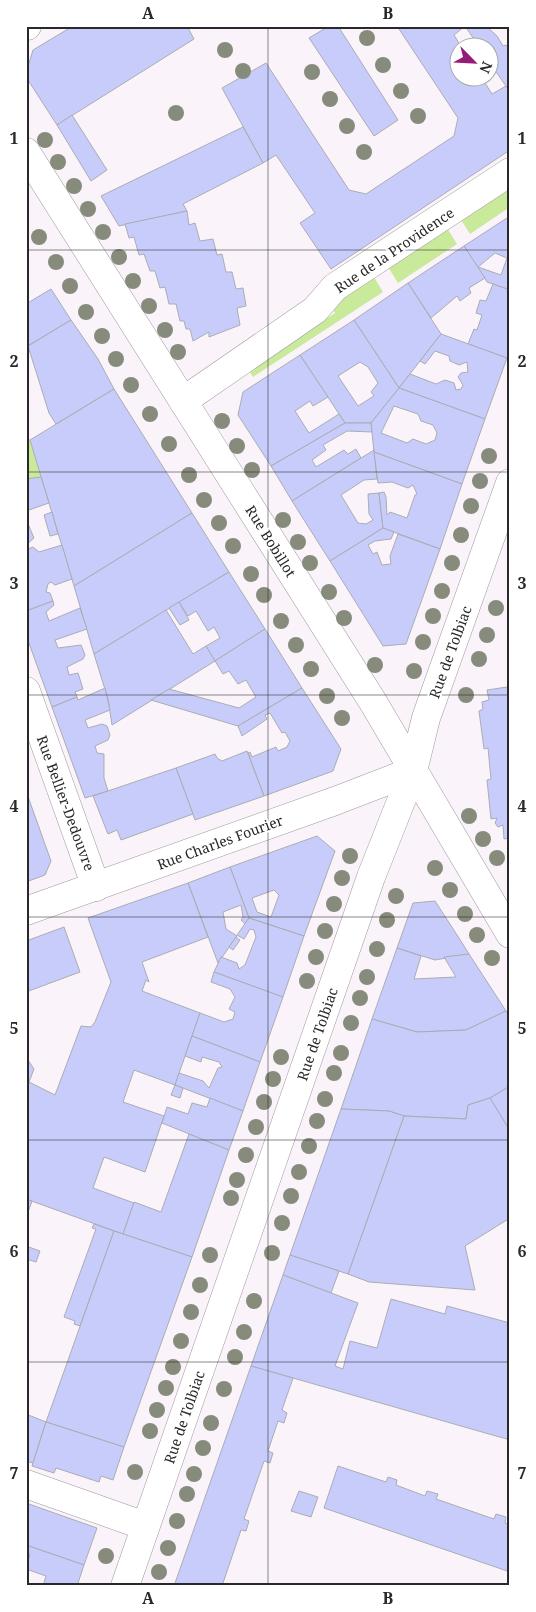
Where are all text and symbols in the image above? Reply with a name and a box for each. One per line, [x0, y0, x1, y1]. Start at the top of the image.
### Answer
text: A [142, 2, 155, 24]
text: B [383, 2, 394, 24]
north arrow [448, 38, 498, 88]
text: N [475, 59, 497, 76]
text: 1 [9, 127, 19, 149]
text: 1 [517, 127, 527, 149]
street label: Rue de la Providence [331, 203, 457, 297]
text: 2 [9, 350, 19, 372]
text: 2 [517, 350, 527, 372]
street label: Rue Bobillot [241, 502, 301, 581]
text: 3 [9, 572, 19, 594]
text: 3 [517, 572, 527, 594]
street label: Rue de Tolbiac [424, 603, 476, 701]
street label: Rue Bellier-Dedouvre [33, 733, 99, 873]
text: 4 [9, 795, 19, 817]
text: 4 [517, 795, 527, 817]
street label: Rue Charles Fourier [154, 810, 286, 874]
street label: Rue de Tolbiac [292, 985, 342, 1083]
text: 5 [9, 1017, 19, 1039]
text: 5 [517, 1017, 527, 1039]
text: 6 [9, 1240, 19, 1262]
text: 6 [517, 1240, 527, 1262]
street label: Rue de Tolbiac [159, 1368, 209, 1466]
text: 7 [9, 1462, 19, 1484]
text: 7 [517, 1462, 527, 1484]
text: A [142, 1587, 155, 1609]
text: B [383, 1587, 394, 1609]

